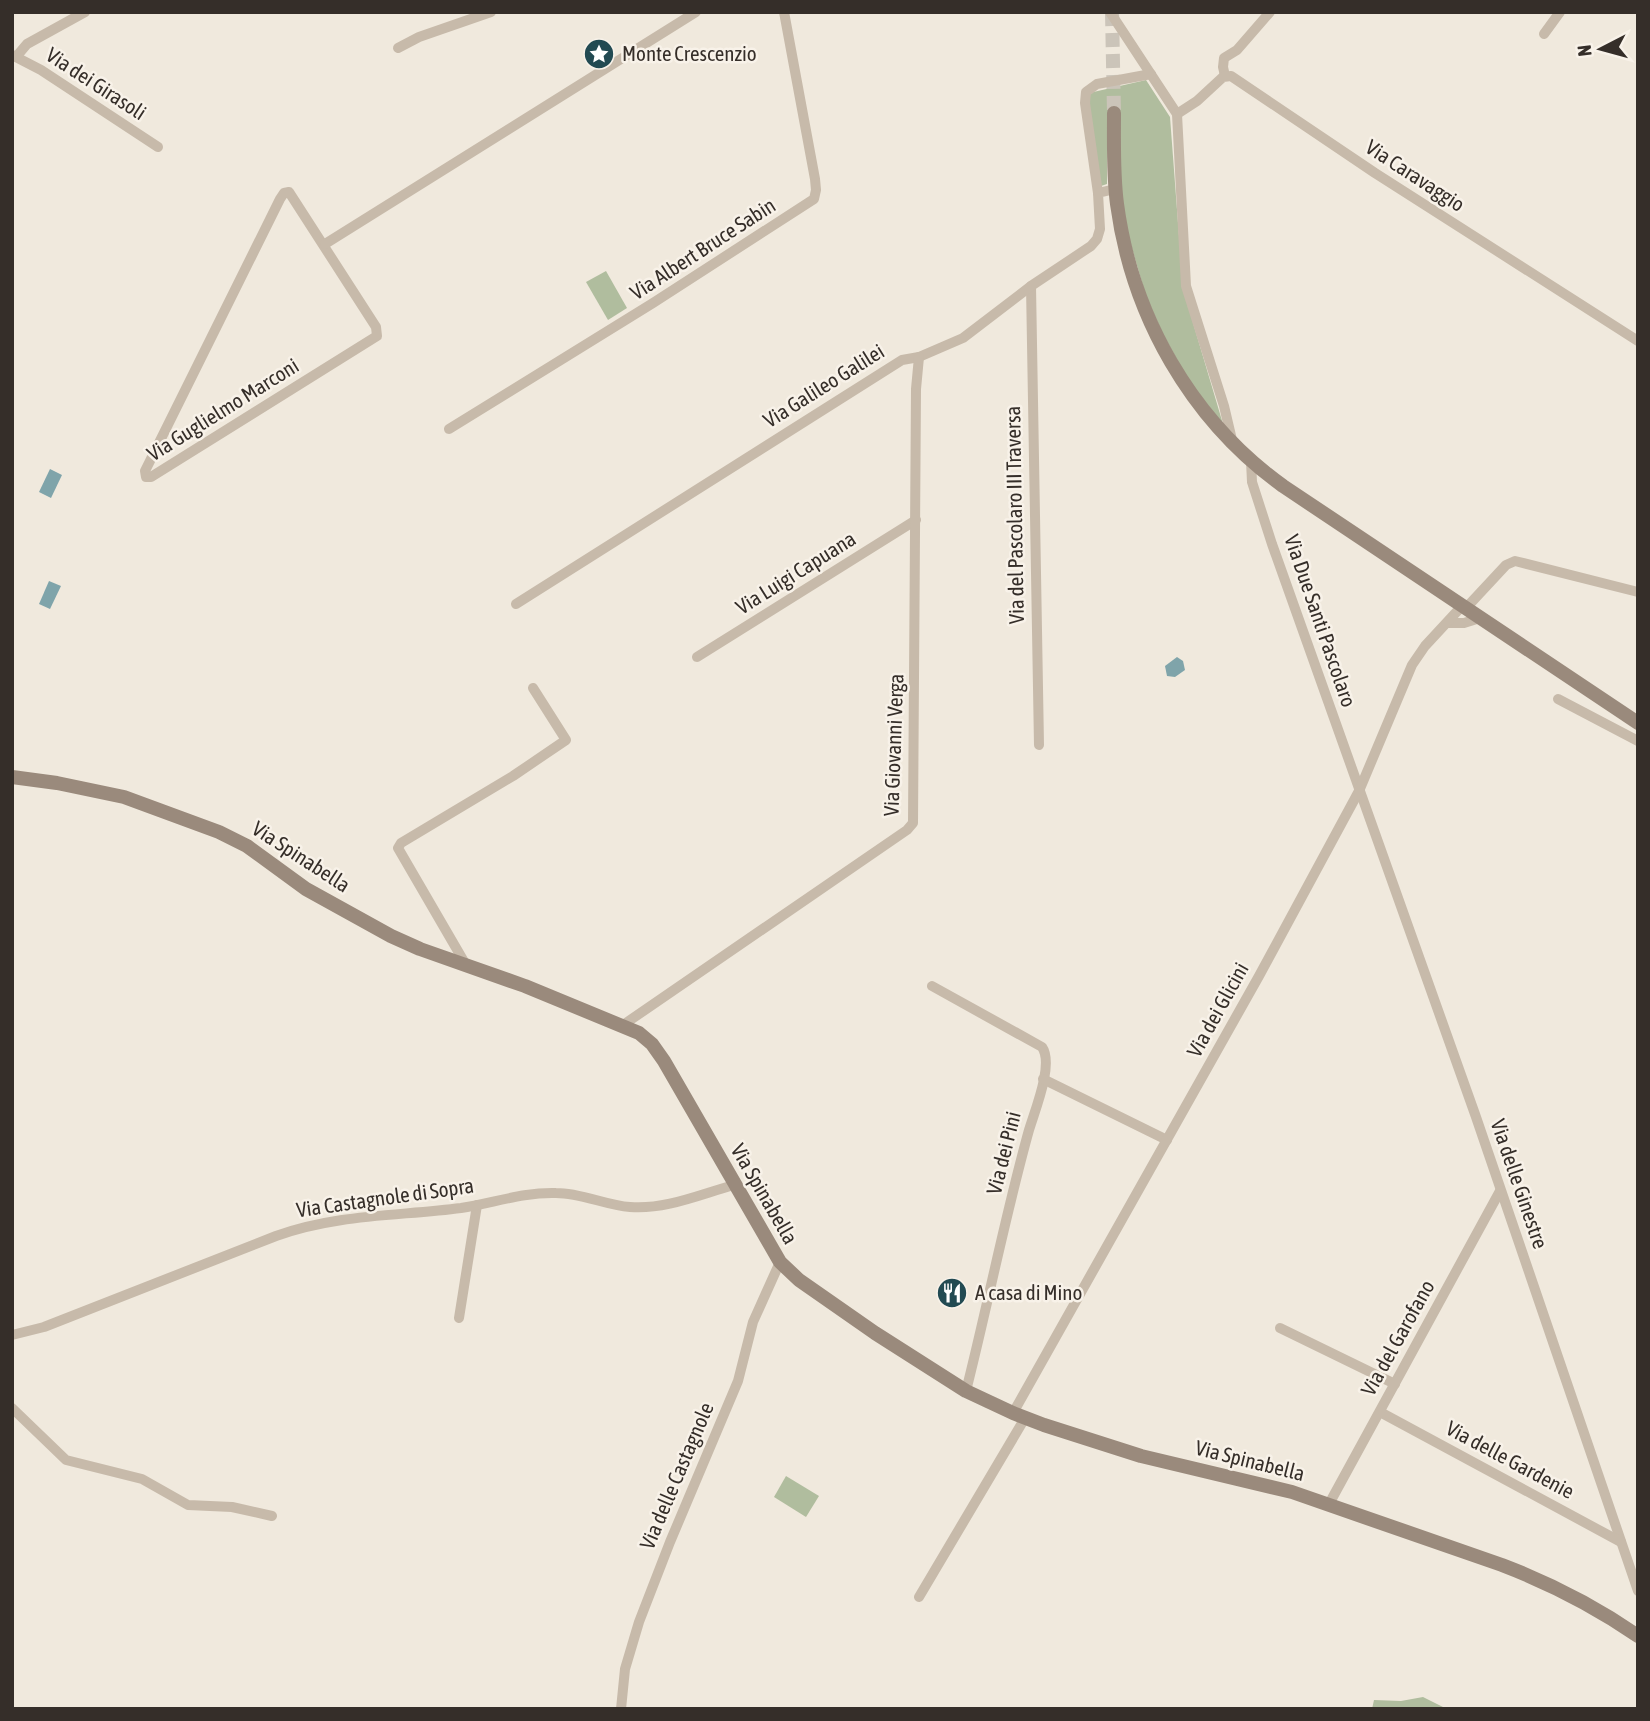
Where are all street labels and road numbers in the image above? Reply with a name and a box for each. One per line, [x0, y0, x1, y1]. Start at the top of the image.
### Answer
street label: Via dei Girasoli [42, 42, 151, 124]
street label: Via Caravaggio [1362, 134, 1469, 216]
street label: Via Albert Bruce Sabin [625, 192, 779, 304]
street label: Via Galileo Galilei [759, 339, 888, 432]
street label: Via Guglielmo Marconi [142, 353, 303, 465]
street label: Via del Pascolaro III Traversa [1000, 406, 1028, 624]
street label: Via Luigi Capuana [731, 526, 860, 619]
street label: Via Due Santi Pascolaro [1280, 531, 1362, 710]
street label: Via Giovanni Verga [879, 673, 907, 817]
street label: Via Spinabella [248, 816, 355, 897]
street label: Via dei Glicini [1181, 958, 1253, 1061]
street label: Via dei Pini [981, 1109, 1025, 1197]
street label: Via delle Ginestre [1487, 1116, 1553, 1252]
street label: Via Spinabella [727, 1139, 803, 1248]
street label: Via Castagnole di Sopra [295, 1173, 475, 1221]
street label: Via del Garofano [1356, 1276, 1439, 1399]
street label: Via delle Castagnole [634, 1399, 718, 1553]
street label: Via delle Gardenie [1442, 1415, 1579, 1503]
street label: Via Spinabella [1193, 1435, 1307, 1485]

